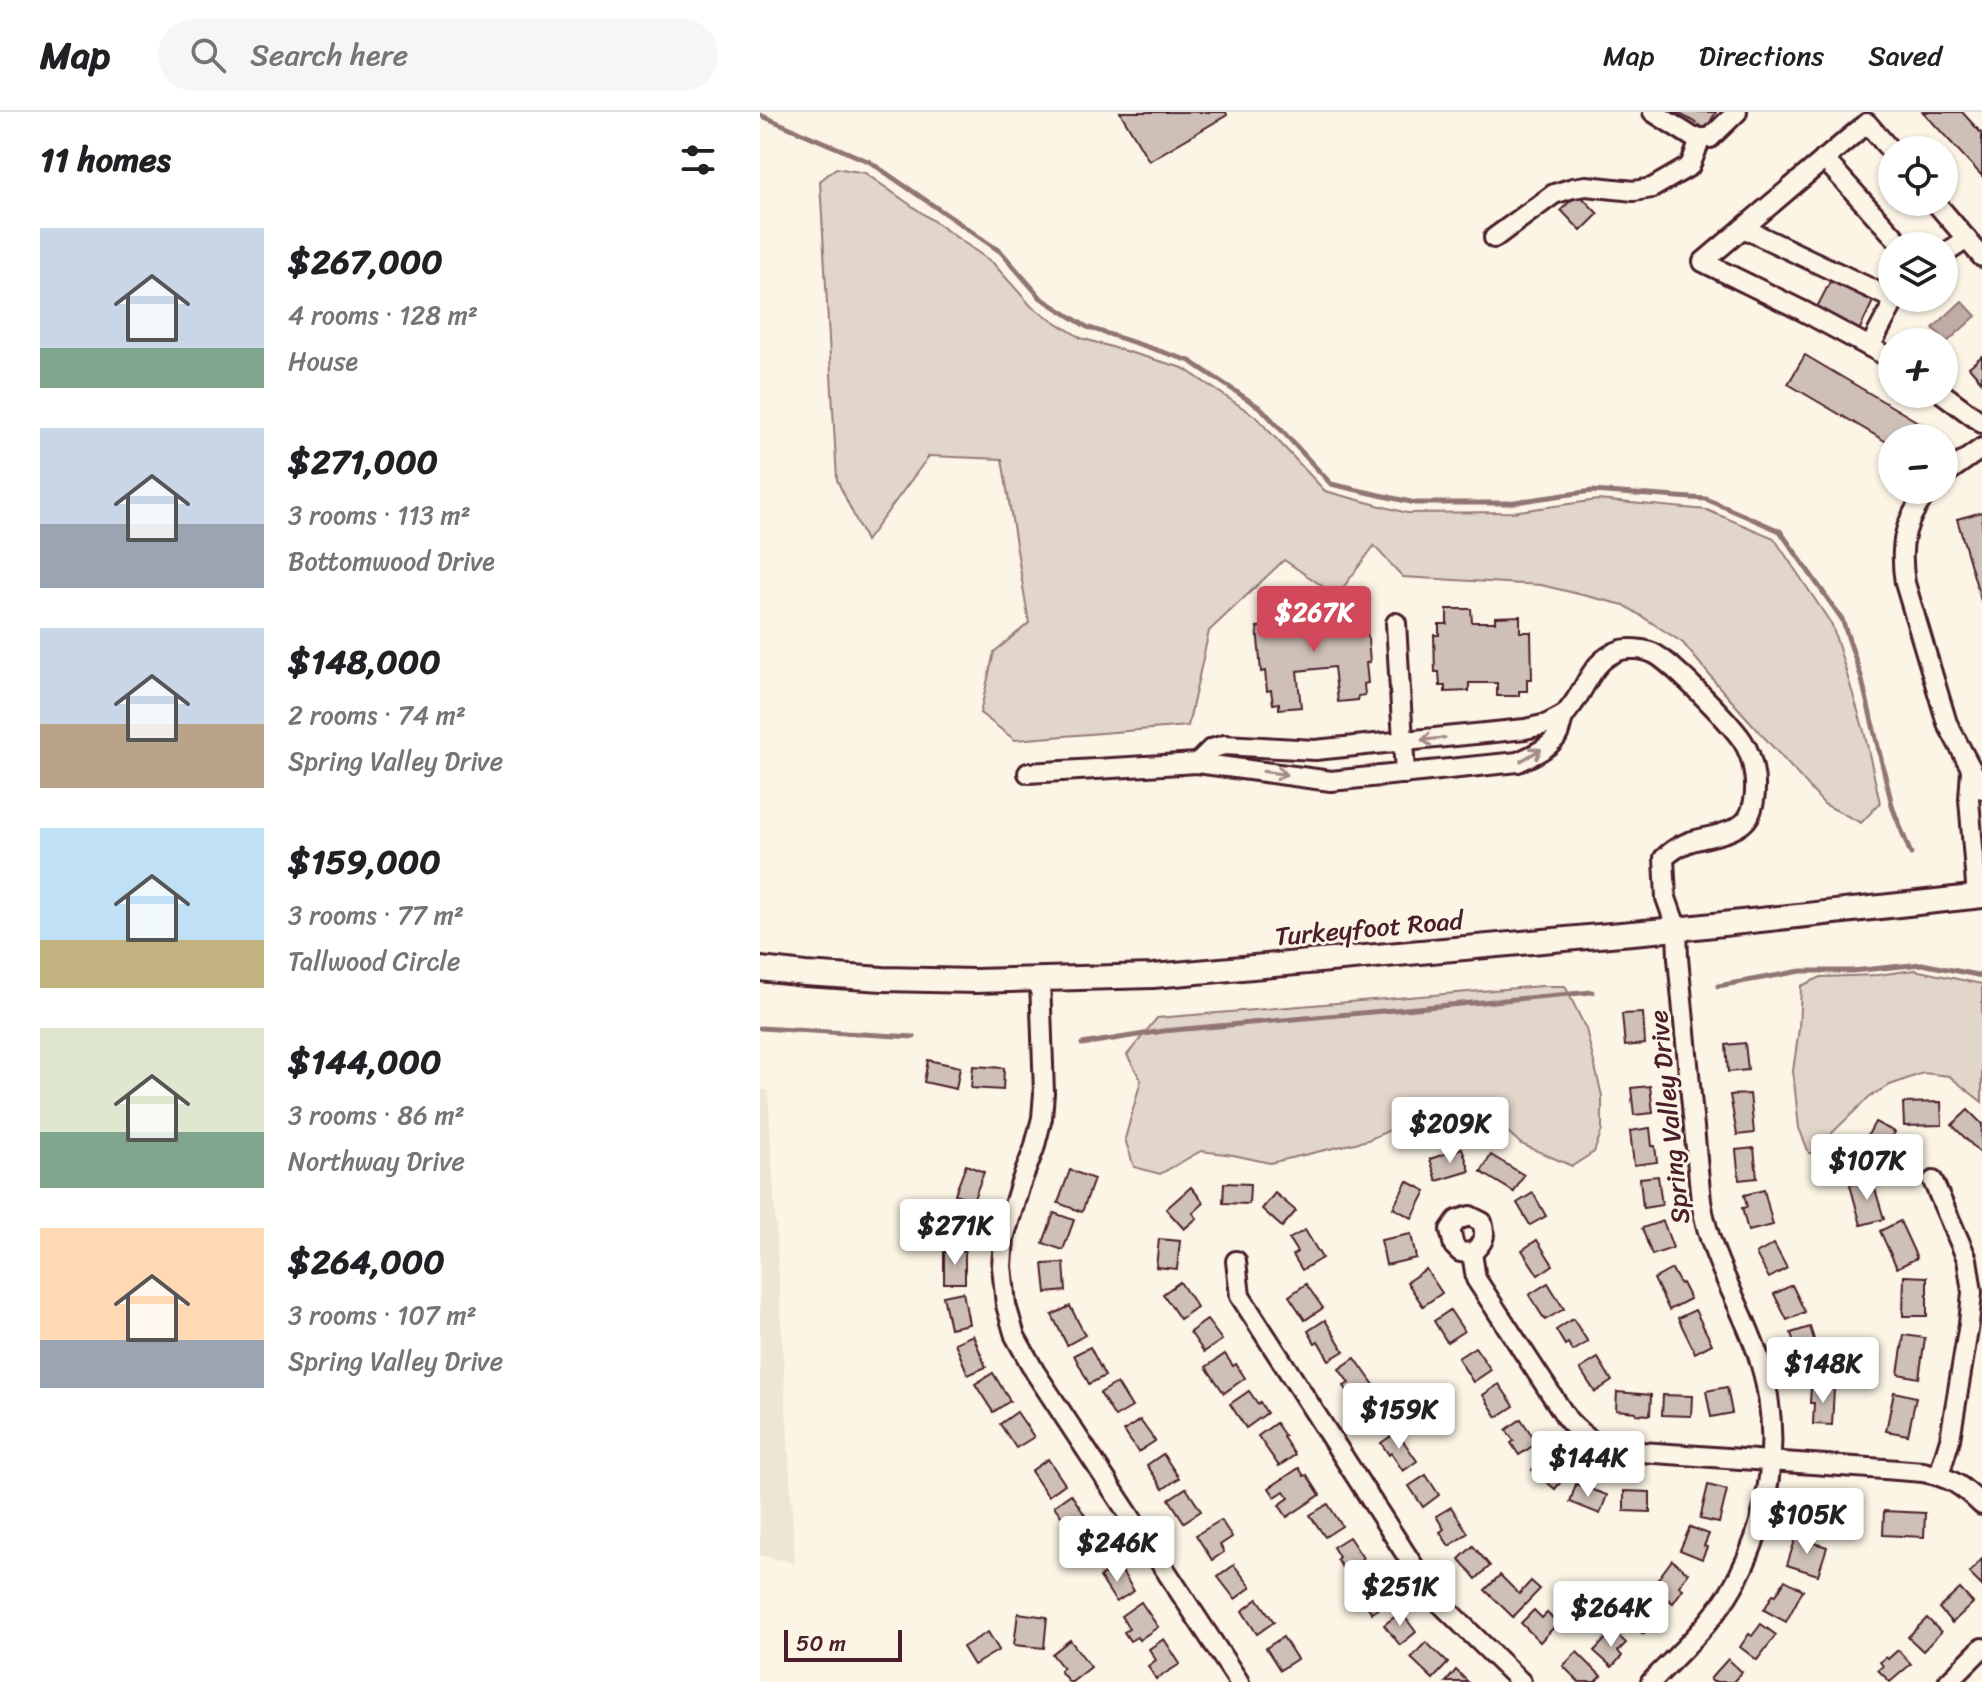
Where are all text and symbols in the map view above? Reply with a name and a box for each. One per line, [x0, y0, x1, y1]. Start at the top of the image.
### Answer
search box [158, 19, 718, 91]
text: Map [40, 22, 110, 89]
text: Search here [250, 28, 408, 82]
text: Map [1603, 31, 1655, 80]
text: Directions [1699, 31, 1824, 80]
text: Saved [1868, 31, 1942, 80]
icon: search [186, 33, 230, 77]
text: 11 homes [40, 130, 171, 190]
map controls [1878, 136, 1958, 504]
button: locate [1878, 136, 1958, 216]
icon: filters [676, 138, 720, 182]
text: $267,000 [288, 232, 443, 292]
button: layers [1878, 232, 1958, 312]
icon: home [104, 260, 200, 356]
text: 4 rooms · 128 m² [288, 292, 478, 338]
button: + [1878, 328, 1958, 408]
text: House [288, 338, 358, 384]
button: − [1878, 424, 1958, 504]
text: $271,000 [288, 432, 438, 492]
icon: home [104, 460, 200, 556]
text: 3 rooms · 113 m² [288, 492, 471, 538]
text: Bottomwood Drive [288, 538, 495, 584]
pin: $267K [1258, 586, 1370, 654]
text: $267K [1275, 589, 1353, 635]
text: $148,000 [288, 632, 441, 692]
icon: home [104, 660, 200, 756]
text: 2 rooms · 74 m² [288, 692, 466, 738]
one-way arrow [1421, 732, 1447, 747]
text: Spring Valley Drive [288, 738, 503, 784]
one-way arrow [1519, 747, 1542, 763]
one-way arrow [1261, 766, 1287, 781]
text: $159,000 [288, 832, 441, 892]
icon: home [104, 860, 200, 956]
text: 3 rooms · 77 m² [288, 892, 464, 938]
street label: Turkeyfoot Road [1273, 897, 1467, 959]
text: Tallwood Circle [288, 938, 460, 984]
street label: Spring Valley Drive [1635, 1008, 1703, 1226]
text: $144,000 [288, 1032, 442, 1092]
icon: home [104, 1060, 200, 1156]
text: 3 rooms · 86 m² [288, 1092, 465, 1138]
pin: $209K [1394, 1097, 1506, 1165]
text: $209K [1410, 1100, 1490, 1146]
pin: $107K [1811, 1134, 1923, 1202]
text: $107K [1829, 1137, 1905, 1183]
text: Northway Drive [288, 1138, 465, 1184]
pin: $271K [899, 1199, 1011, 1267]
text: $271K [918, 1202, 992, 1248]
text: $264,000 [288, 1232, 445, 1292]
icon: home [104, 1260, 200, 1356]
text: 3 rooms · 107 m² [288, 1292, 477, 1338]
pin: $148K [1767, 1337, 1879, 1405]
text: Spring Valley Drive [288, 1338, 503, 1384]
text: $148K [1785, 1340, 1861, 1386]
pin: $159K [1343, 1383, 1455, 1451]
text: $159K [1361, 1386, 1437, 1432]
pin: $144K [1532, 1431, 1644, 1499]
text: $144K [1550, 1434, 1626, 1480]
pin: $105K [1751, 1488, 1863, 1556]
text: $105K [1769, 1491, 1845, 1537]
pin: $246K [1061, 1516, 1173, 1584]
text: $246K [1077, 1519, 1157, 1565]
pin: $251K [1344, 1560, 1456, 1628]
text: $251K [1362, 1563, 1438, 1609]
pin: $264K [1555, 1581, 1667, 1649]
text: $264K [1571, 1584, 1651, 1630]
text: 50 m [796, 1624, 846, 1663]
scale bar [784, 1626, 902, 1662]

